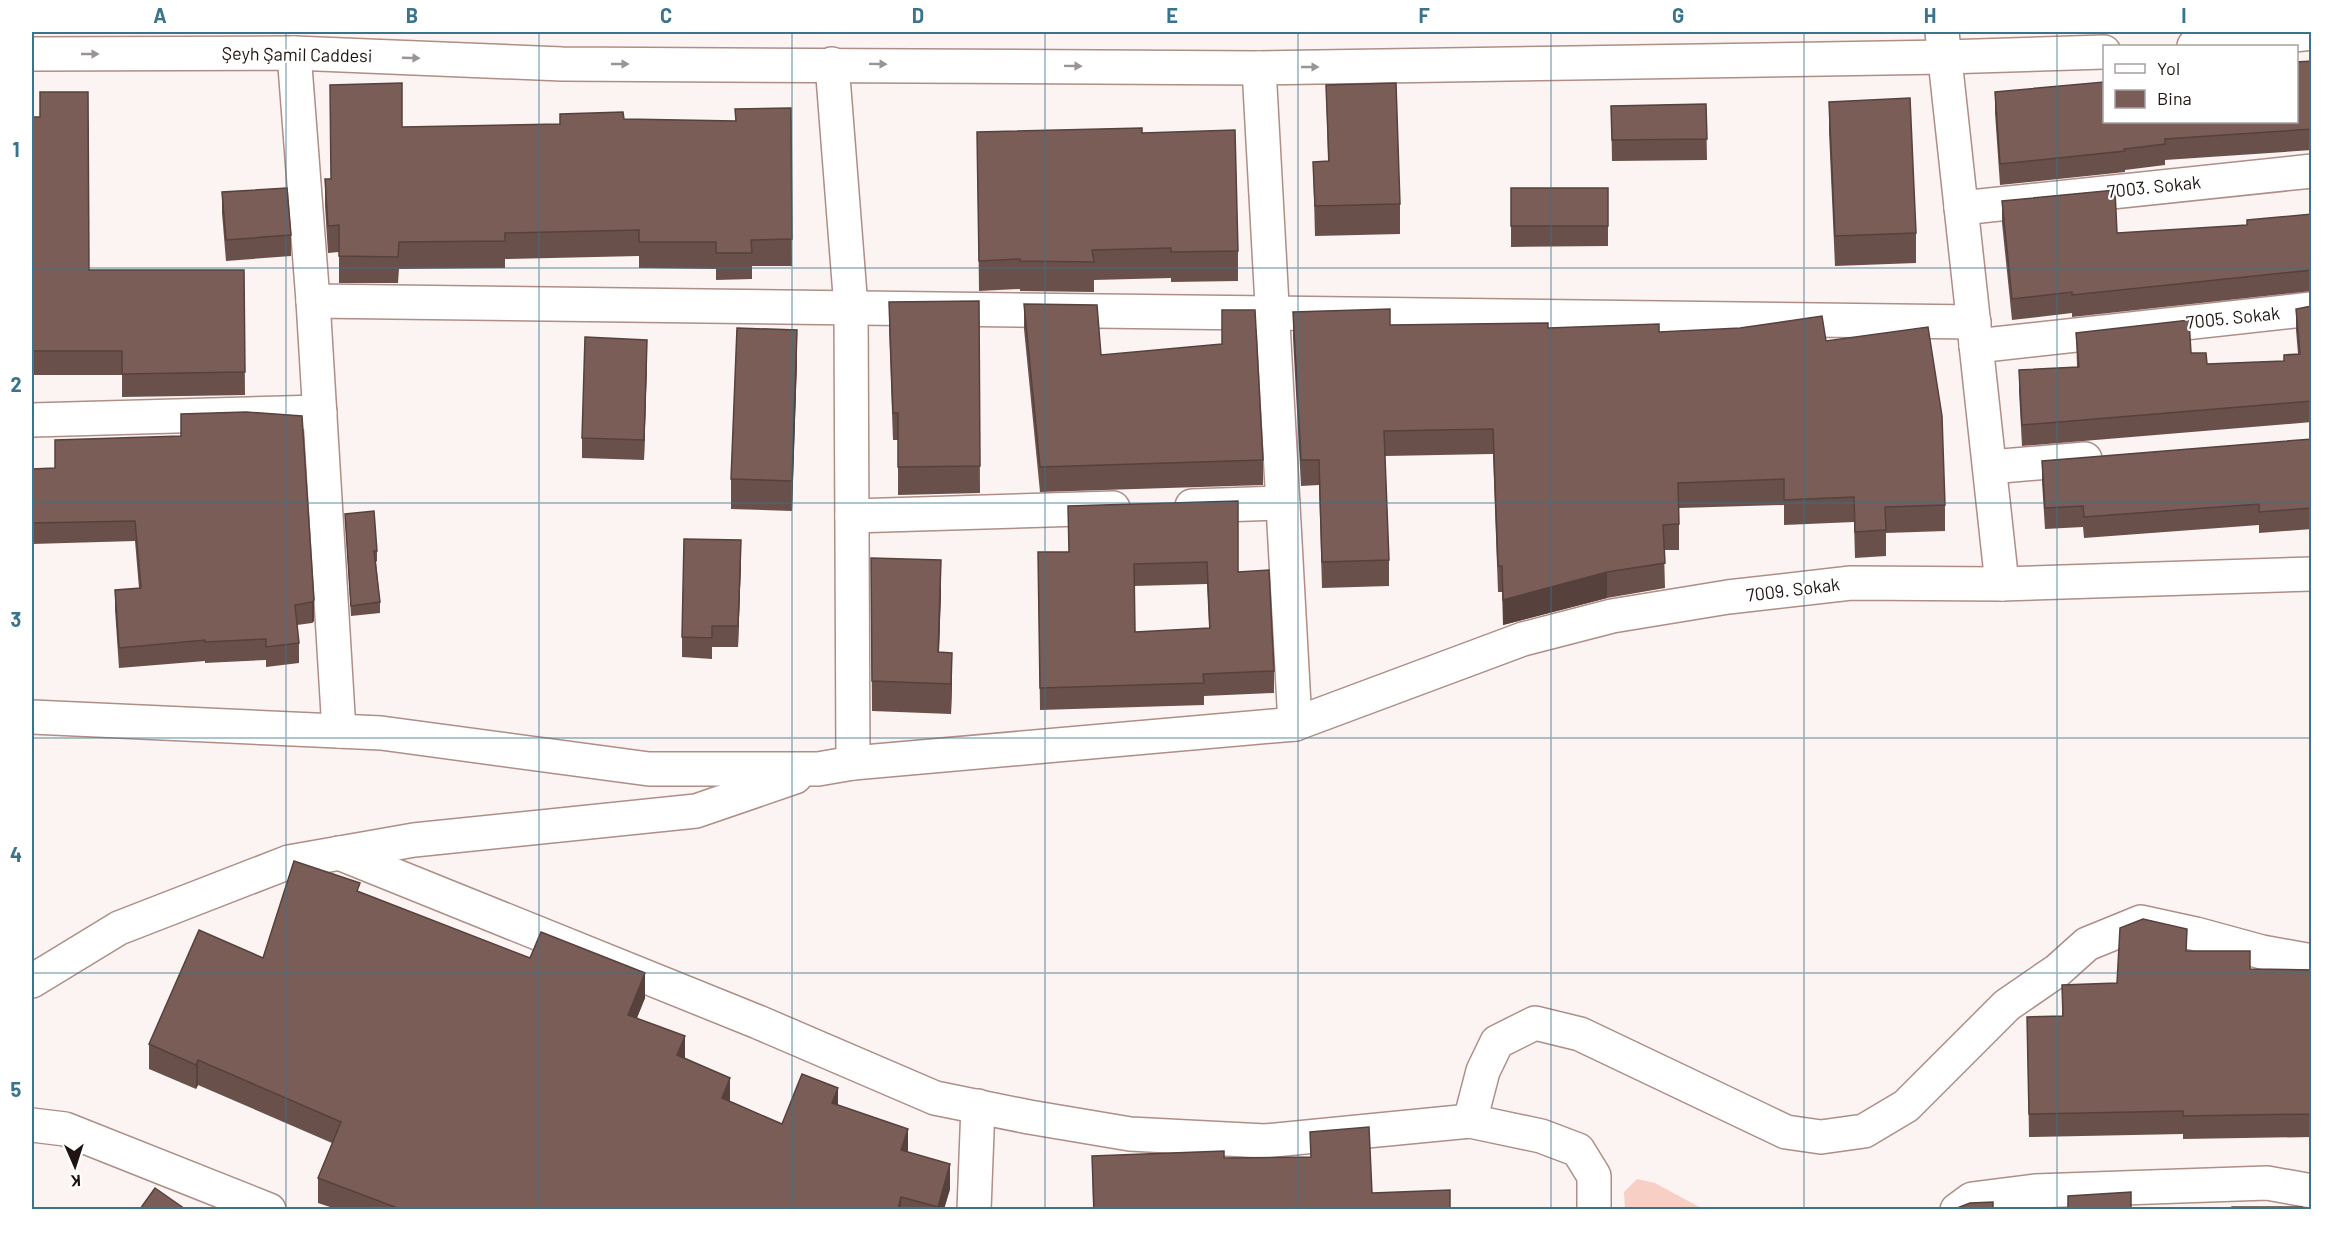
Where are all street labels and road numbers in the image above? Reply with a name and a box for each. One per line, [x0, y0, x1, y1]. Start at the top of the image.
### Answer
street label: Şeyh Şamil Caddesi [221, 42, 373, 66]
street label: 7003. Sokak [2106, 170, 2202, 202]
street label: 7005. Sokak [2185, 301, 2281, 333]
street label: 7009. Sokak [1745, 572, 1841, 606]

